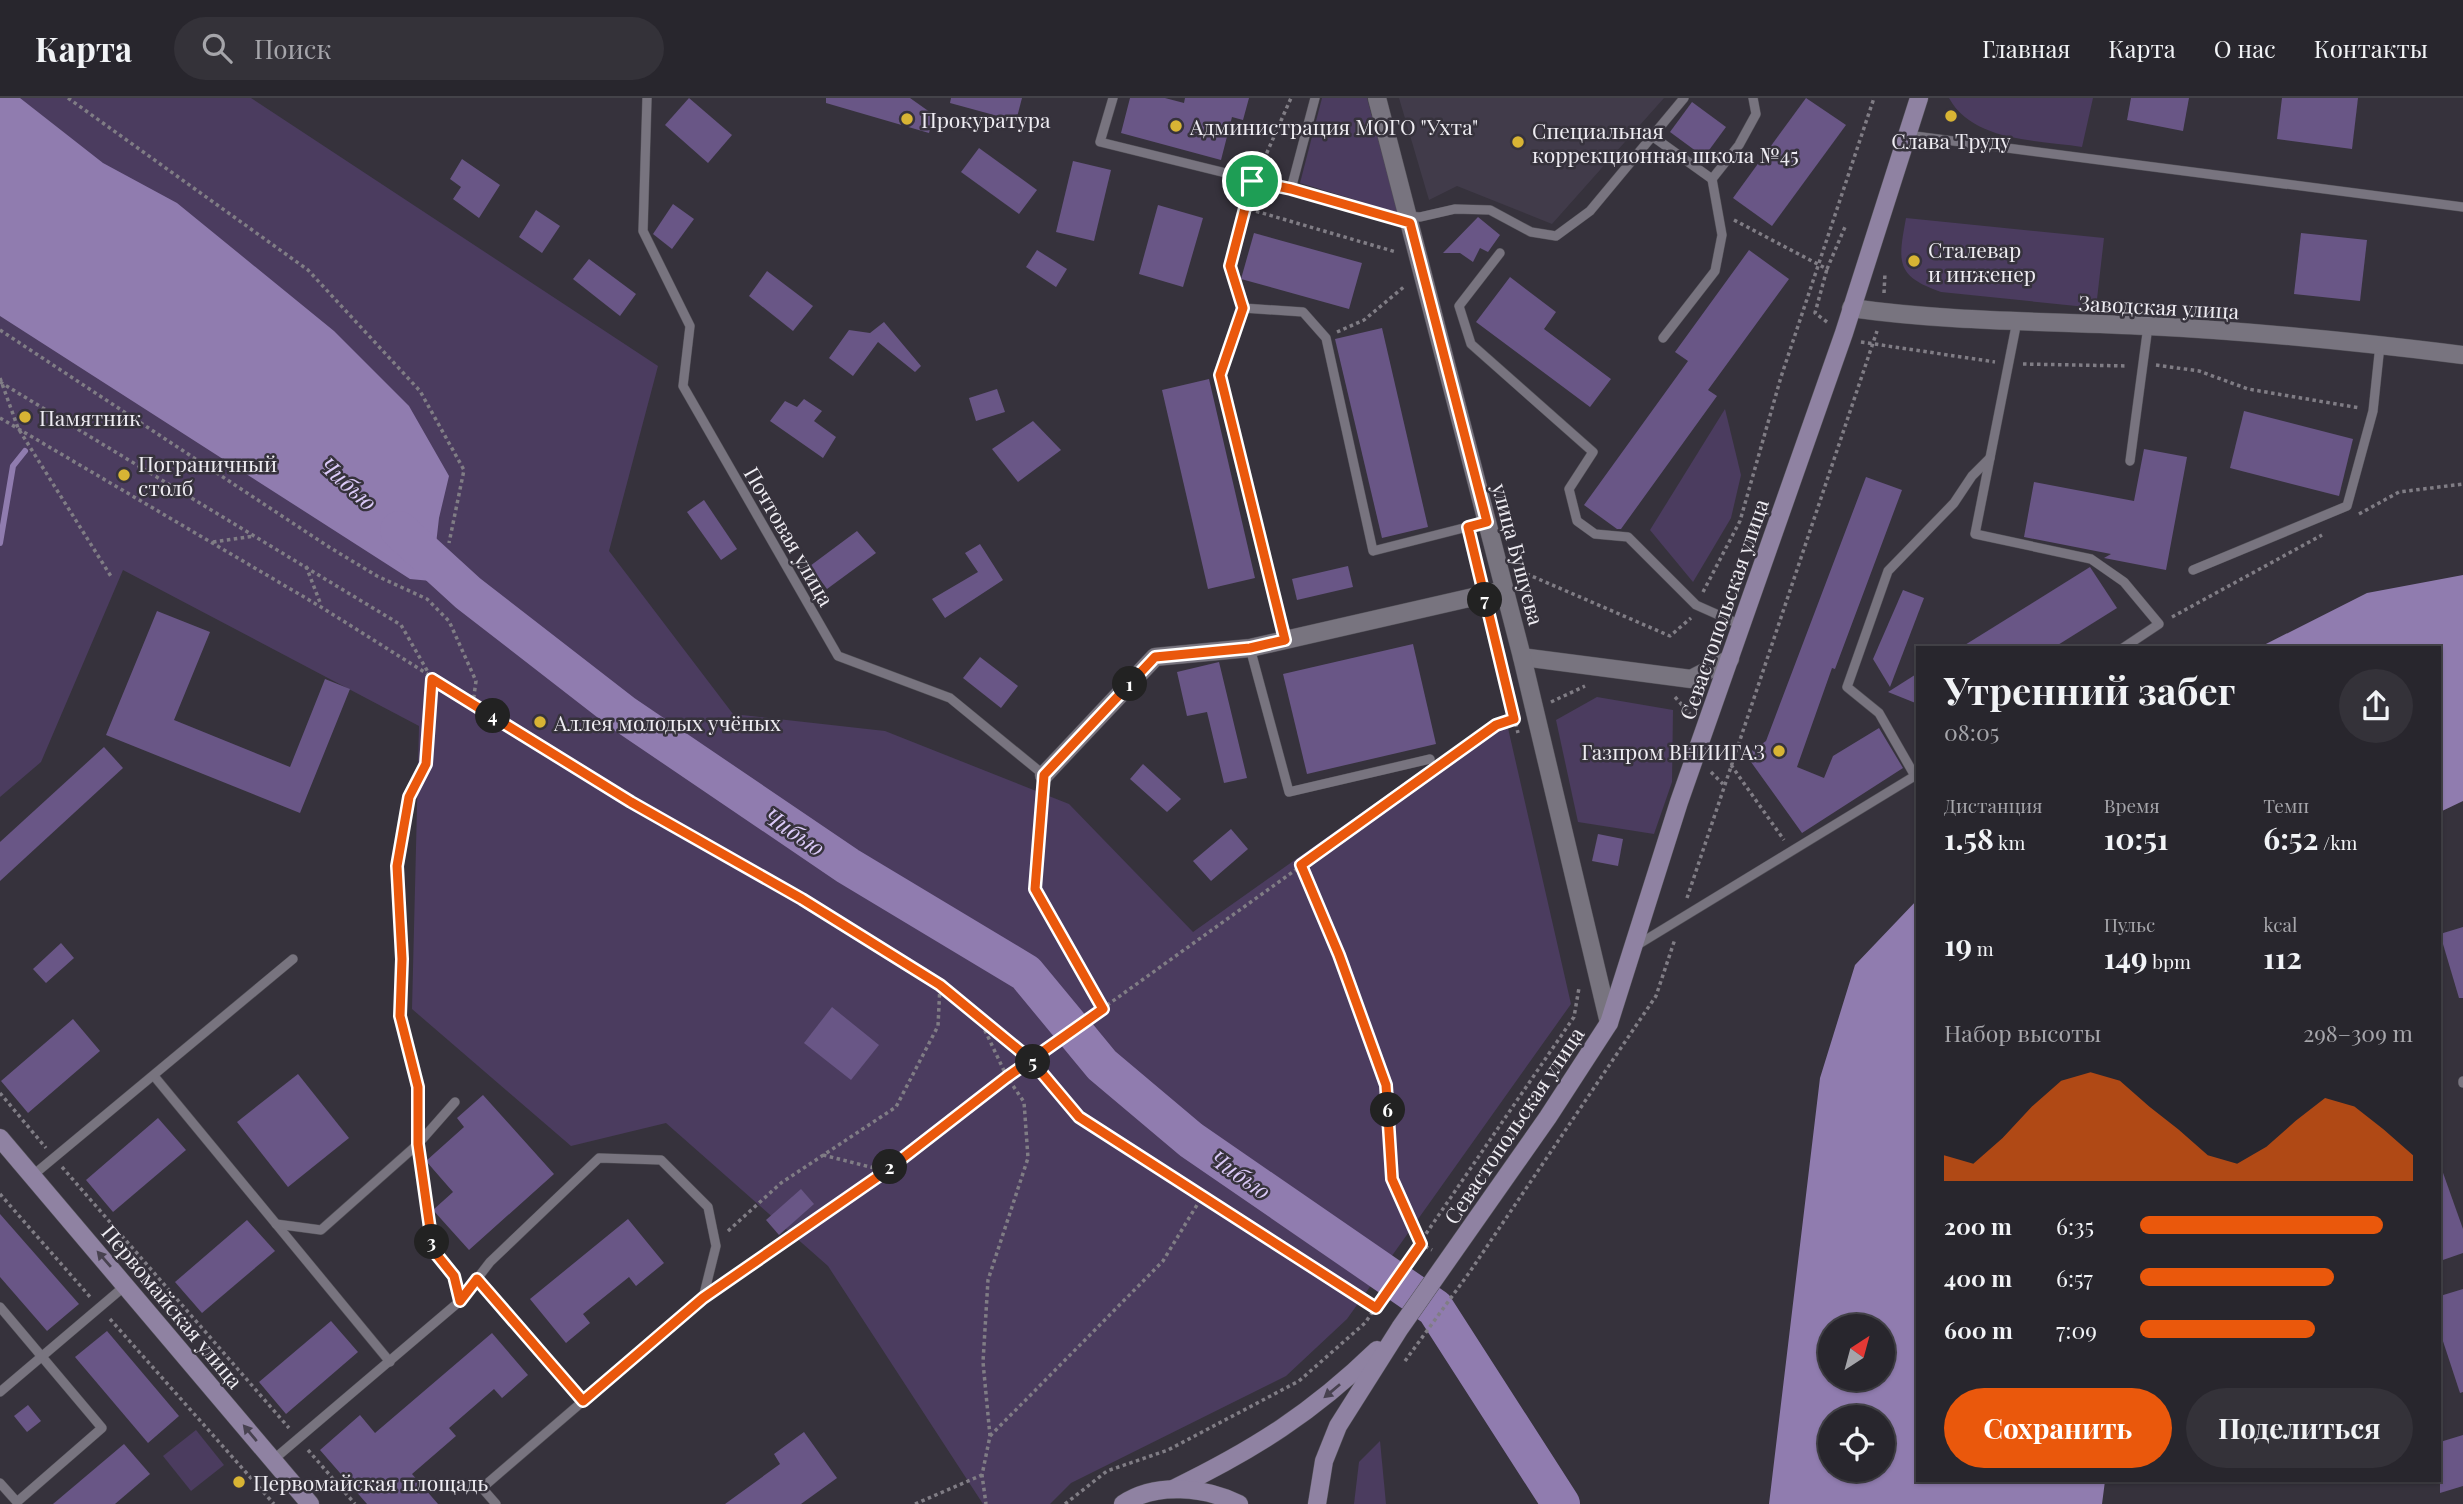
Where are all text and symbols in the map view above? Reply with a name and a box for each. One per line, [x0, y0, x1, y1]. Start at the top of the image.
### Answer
search box [174, 17, 664, 80]
text: Карта [35, 26, 132, 70]
icon: search [198, 29, 236, 67]
text: Поиск [254, 31, 331, 66]
text: Главная [1982, 32, 2070, 64]
text: Карта [2108, 32, 2176, 64]
text: О нас [2214, 32, 2276, 64]
text: Контакты [2314, 32, 2428, 64]
place label: Прокуратура [921, 105, 1051, 133]
marker: Слава Труду [1943, 108, 1959, 124]
marker: Прокуратура [899, 111, 915, 127]
place label: Администрация МОГО "Ухта" [1189, 112, 1478, 140]
place label: Специальная коррекционная школа №45 [1532, 116, 1799, 168]
marker: Администрация МОГО "Ухта" [1168, 118, 1184, 134]
place label: Слава Труду [1891, 126, 2011, 154]
marker: Специальная коррекционная школа №45 [1510, 134, 1526, 150]
pin [1222, 151, 1282, 211]
icon: arrive [1233, 162, 1271, 200]
place label: Сталевар и инженер [1928, 235, 2036, 287]
marker: Сталевар и инженер [1906, 253, 1922, 269]
street label: Заводская улица [2078, 288, 2240, 324]
place label: Памятник [39, 403, 141, 431]
marker: Памятник [17, 409, 33, 425]
place label: Пограничный столб [138, 449, 277, 501]
water label: Чибью [314, 449, 384, 517]
street label: Почтовая улица [739, 461, 841, 611]
marker: Пограничный столб [116, 467, 132, 483]
street label: улица Бушуева [1486, 479, 1551, 628]
street label: Севастопольская улица [1672, 494, 1774, 723]
pin: 7 [1468, 582, 1502, 618]
text: 7 [1480, 586, 1489, 612]
text: Утренний забег [1944, 664, 2235, 715]
pin: 1 [1112, 666, 1148, 702]
button: share [2339, 669, 2413, 743]
text: 1 [1126, 670, 1133, 696]
pin: 4 [476, 698, 510, 734]
text: 4 [487, 702, 498, 728]
place label: Аллея молодых учёных [553, 708, 781, 736]
marker: Аллея молодых учёных [532, 714, 548, 730]
text: 08:05 [1944, 716, 1999, 747]
place label: Газпром ВНИИГАЗ [1581, 737, 1765, 765]
marker: Газпром ВНИИГАЗ [1771, 743, 1787, 759]
text: Дистанция [1944, 792, 2042, 818]
text: Время [2104, 792, 2160, 818]
text: Темп [2263, 792, 2309, 818]
water label: Чибью [759, 799, 831, 863]
text: 1.58 [1944, 818, 1994, 858]
text: 10:51 [2104, 818, 2168, 858]
text: 6:52 [2263, 818, 2318, 858]
text: km [1994, 829, 2025, 855]
text: /km [2318, 829, 2357, 855]
text: Пульс [2104, 911, 2155, 937]
text: kcal [2263, 911, 2297, 937]
text: 19 [1944, 924, 1972, 964]
text: m [1972, 935, 1994, 961]
text: 149 [2104, 937, 2148, 977]
text: 112 [2263, 937, 2302, 977]
text: bpm [2148, 948, 2191, 974]
text: Набор высоты [1944, 1017, 2101, 1048]
text: 298–309 m [2303, 1017, 2413, 1048]
street label: Севастопольская улица [1437, 1021, 1590, 1229]
pin: 5 [1016, 1044, 1050, 1080]
text: 5 [1028, 1048, 1037, 1074]
pin: 6 [1370, 1093, 1406, 1128]
text: 6 [1382, 1096, 1393, 1122]
water label: Чибью [1205, 1142, 1277, 1206]
pin: 2 [872, 1150, 908, 1184]
text: 2 [885, 1153, 894, 1179]
text: 200 m [1944, 1210, 2012, 1241]
text: 6:35 [2056, 1210, 2094, 1241]
street label: Первомайская улица [96, 1218, 250, 1394]
pin: 3 [414, 1224, 450, 1260]
text: 3 [427, 1228, 436, 1254]
one-way arrow [96, 1250, 112, 1268]
text: 400 m [1944, 1262, 2012, 1293]
text: 6:57 [2056, 1262, 2093, 1293]
north arrow [1818, 1314, 1895, 1391]
map controls [1818, 1314, 1895, 1482]
text: 600 m [1944, 1314, 2013, 1345]
text: 7:09 [2056, 1314, 2097, 1345]
one-way arrow [1323, 1383, 1341, 1399]
button: Сохранить [1944, 1388, 2172, 1468]
button: Поделиться [2186, 1388, 2413, 1468]
button: locate [1818, 1405, 1895, 1482]
one-way arrow [243, 1424, 258, 1442]
place label: Первомайская площадь [253, 1468, 488, 1496]
marker: Первомайская площадь [231, 1474, 247, 1490]

